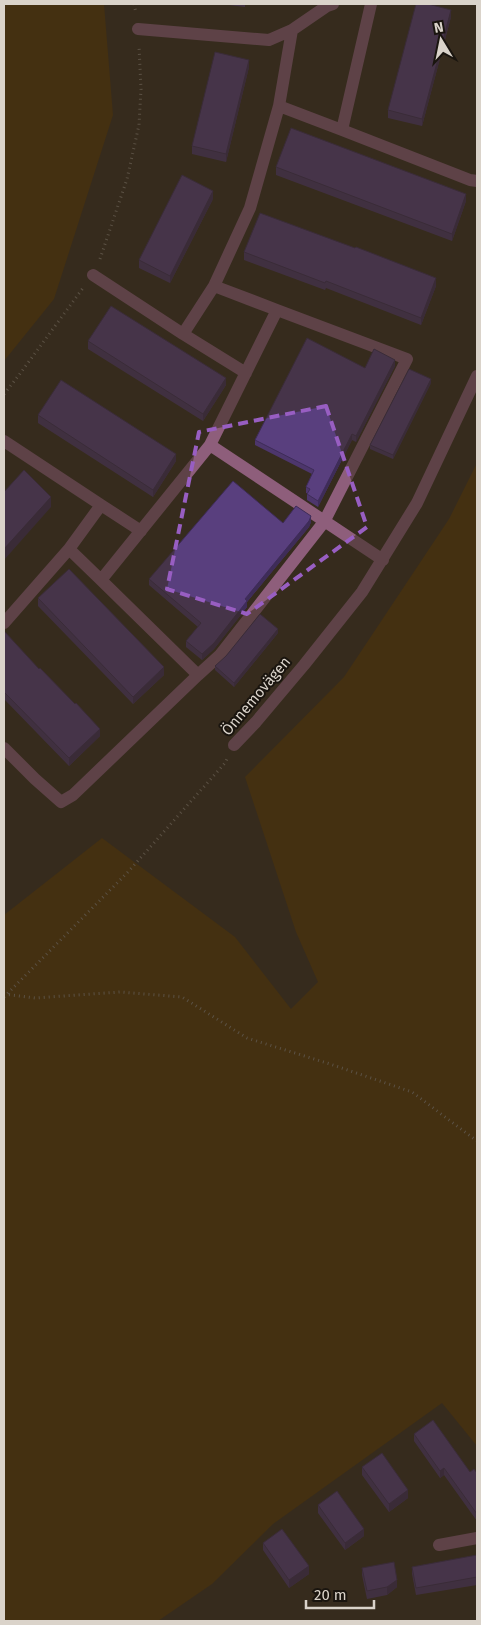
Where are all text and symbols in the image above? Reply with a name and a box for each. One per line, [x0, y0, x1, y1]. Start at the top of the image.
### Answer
north arrow [416, 15, 466, 65]
text: N [433, 19, 445, 37]
street label: Önnemovägen [218, 653, 294, 739]
scale bar [306, 1578, 374, 1610]
text: 20 m [314, 1586, 347, 1604]

